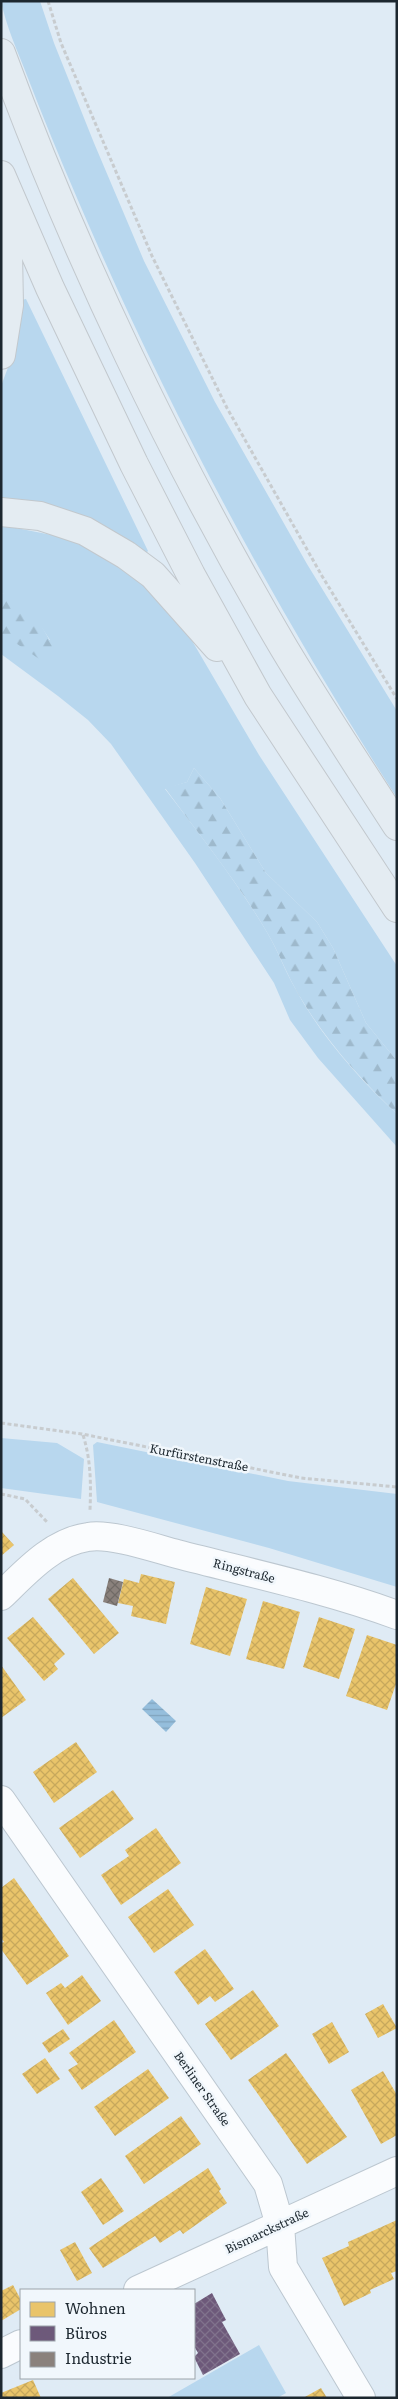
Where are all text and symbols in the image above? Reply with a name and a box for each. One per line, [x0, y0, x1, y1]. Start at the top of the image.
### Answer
street label: Kurfürstenstraße [148, 1439, 250, 1475]
street label: Ringstraße [211, 1553, 277, 1587]
street label: Berliner Straße [170, 2047, 235, 2130]
street label: Bismarckstraße [222, 2203, 311, 2257]
legend [20, 2289, 195, 2379]
text: Wohnen [65, 2296, 126, 2319]
text: Büros [65, 2321, 107, 2344]
text: Industrie [65, 2346, 132, 2369]

